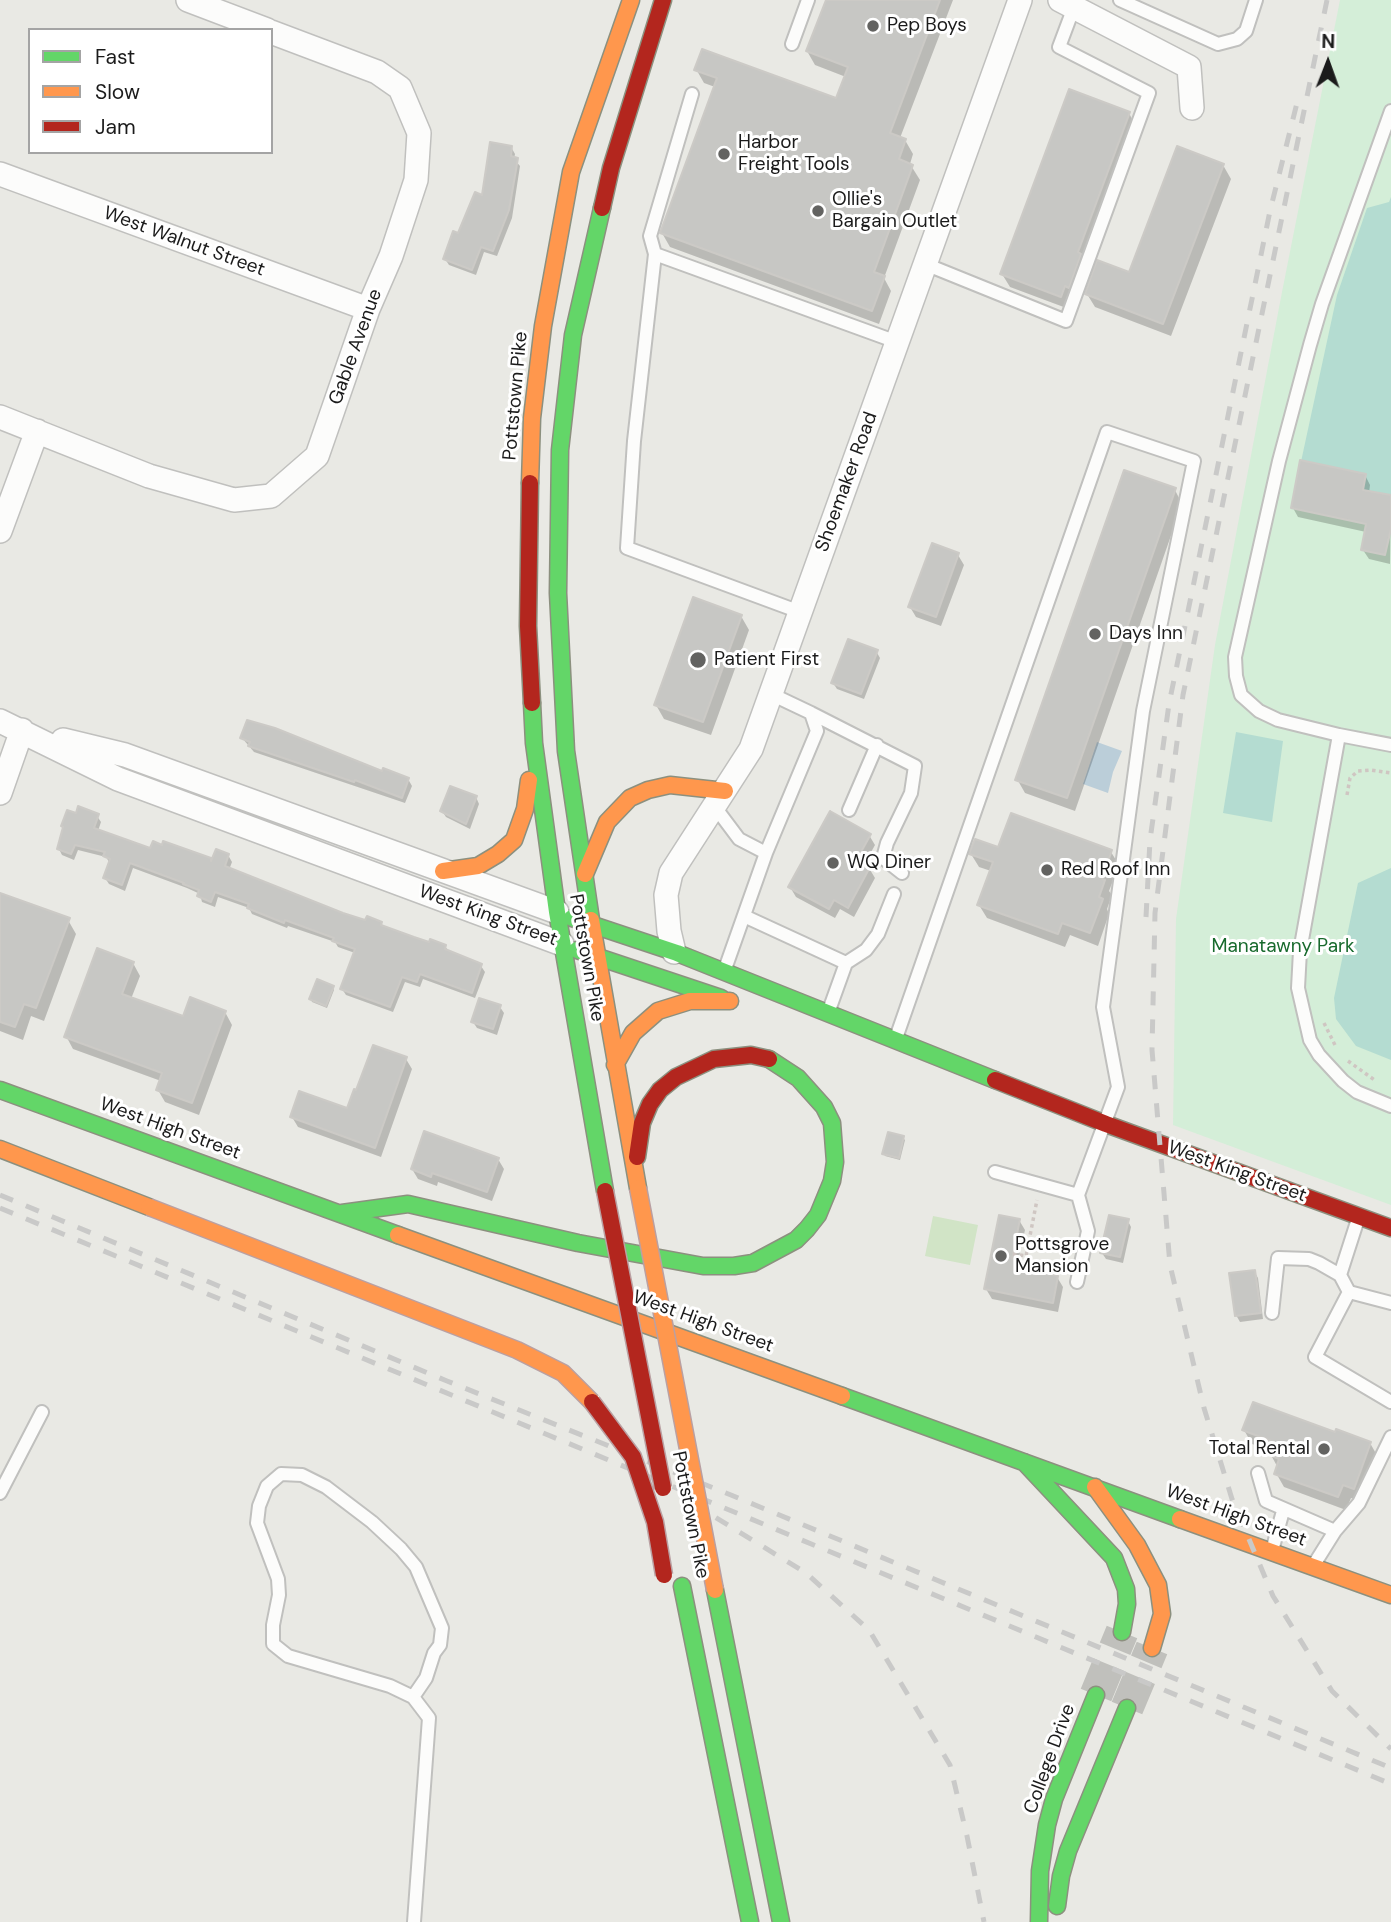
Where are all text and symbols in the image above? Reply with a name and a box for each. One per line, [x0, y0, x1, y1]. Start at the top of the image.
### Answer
place label: Pep Boys [887, 15, 967, 37]
marker: Pep Boys [865, 18, 881, 34]
legend [28, 28, 273, 154]
north arrow [1293, 28, 1363, 98]
text: N [1321, 29, 1336, 54]
text: Fast [95, 43, 135, 71]
text: Slow [95, 78, 140, 106]
text: Jam [95, 113, 136, 141]
place label: Harbor Freight Tools [738, 132, 849, 176]
marker: Harbor Freight Tools [716, 146, 732, 162]
place label: Ollie's Bargain Outlet [832, 189, 957, 233]
street label: West Walnut Street [100, 202, 268, 282]
marker: Ollie's Bargain Outlet [810, 203, 826, 219]
street label: Gable Avenue [325, 286, 387, 408]
street label: Pottstown Pike [499, 331, 533, 461]
street label: Shoemaker Road [811, 409, 883, 555]
place label: Days Inn [1109, 623, 1183, 645]
marker: Days Inn [1087, 626, 1103, 642]
place label: Patient First [714, 649, 819, 671]
marker: Patient First [688, 650, 708, 670]
place label: WQ Diner [847, 852, 931, 874]
marker: WQ Diner [825, 855, 841, 871]
place label: Red Roof Inn [1061, 859, 1170, 881]
marker: Red Roof Inn [1039, 862, 1055, 878]
street label: West King Street [416, 880, 560, 952]
street label: Pottstown Pike [564, 892, 608, 1024]
park label: Manatawny Park [1211, 936, 1355, 958]
street label: West High Street [97, 1093, 243, 1165]
street label: West King Street [1165, 1136, 1309, 1208]
place label: Pottsgrove Mansion [1015, 1234, 1109, 1278]
marker: Pottsgrove Mansion [993, 1248, 1009, 1264]
street label: West High Street [630, 1286, 776, 1358]
place label: Total Rental [1209, 1438, 1310, 1460]
marker: Total Rental [1316, 1441, 1332, 1457]
street label: Pottstown Pike [666, 1449, 714, 1581]
street label: West High Street [1163, 1480, 1309, 1552]
street label: College Drive [1020, 1701, 1080, 1817]

